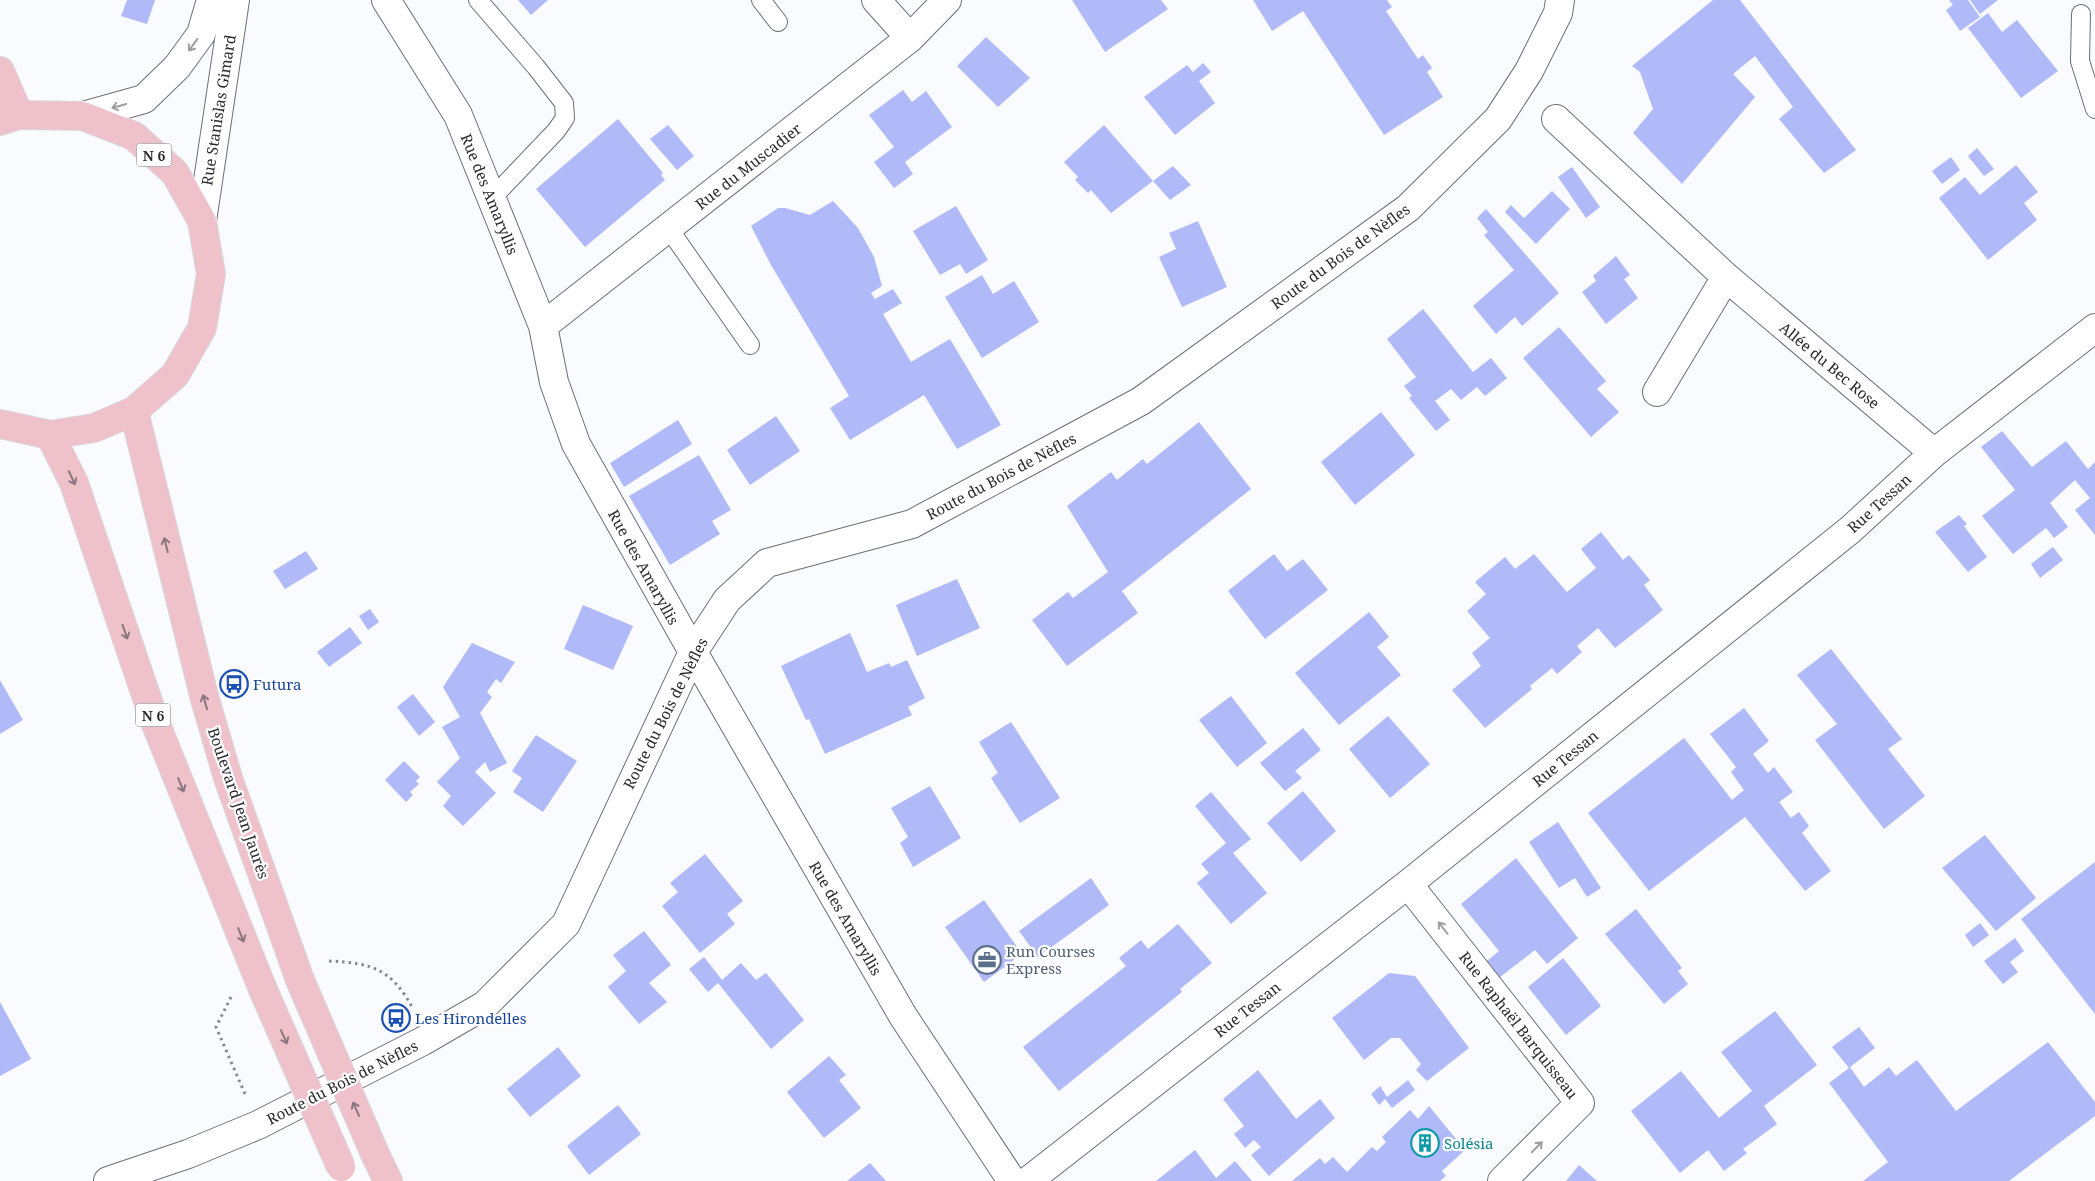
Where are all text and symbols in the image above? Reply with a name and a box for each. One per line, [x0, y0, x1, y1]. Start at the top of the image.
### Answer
street label: Rue Stanislas Gimard [196, 33, 240, 187]
one-way arrow [188, 38, 198, 52]
one-way arrow [112, 102, 128, 111]
street label: Rue du Muscadier [691, 118, 805, 214]
street label: Rue des Amaryllis [457, 131, 523, 258]
road number: N 6 [136, 144, 172, 166]
street label: Route du Bois de Nèfles [1267, 199, 1414, 313]
street label: Allée du Bec Rose [1776, 317, 1884, 413]
street label: Route du Bois de Nèfles [923, 428, 1080, 524]
street label: Rue Tessan [1843, 469, 1915, 537]
one-way arrow [67, 471, 77, 486]
street label: Rue des Amaryllis [604, 506, 684, 628]
one-way arrow [160, 537, 170, 553]
one-way arrow [121, 624, 130, 639]
street label: Route du Bois de Nèfles [618, 634, 712, 792]
bus stop icon: Futura [219, 669, 249, 699]
place label: Futura [253, 674, 301, 694]
one-way arrow [200, 695, 210, 711]
road number: N 6 [136, 704, 170, 726]
street label: Boulevard Jean Jaurès [204, 725, 274, 881]
street label: Rue Tessan [1528, 725, 1602, 791]
one-way arrow [177, 777, 186, 792]
street label: Rue des Amaryllis [805, 857, 887, 979]
one-way arrow [1437, 922, 1448, 935]
one-way arrow [237, 927, 247, 942]
place label: Run Courses Express [1006, 941, 1095, 978]
office icon: Run Courses Express [972, 945, 1002, 975]
street label: Rue Raphaël Barquisseau [1455, 947, 1583, 1103]
street label: Rue Tessan [1210, 976, 1285, 1041]
bus stop icon: Les Hirondelles [381, 1003, 411, 1033]
place label: Les Hirondelles [415, 1008, 527, 1028]
one-way arrow [279, 1029, 289, 1044]
street label: Route du Bois de Nèfles [263, 1035, 421, 1129]
one-way arrow [350, 1102, 360, 1117]
building icon: Solésia [1410, 1128, 1440, 1158]
place label: Solésia [1444, 1133, 1494, 1153]
one-way arrow [1530, 1141, 1543, 1153]

